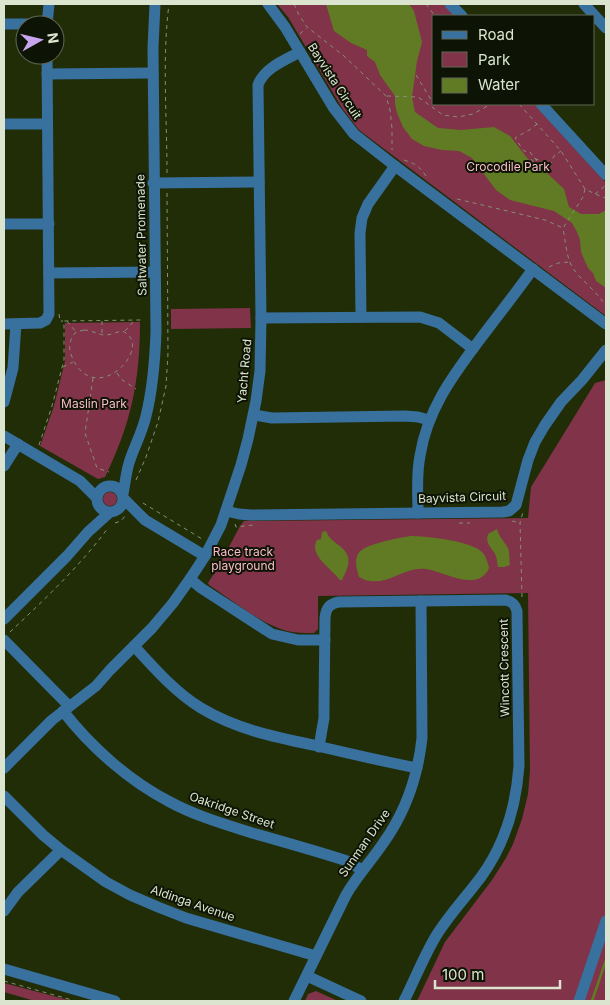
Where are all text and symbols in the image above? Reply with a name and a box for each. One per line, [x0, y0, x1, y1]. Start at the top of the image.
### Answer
north arrow [15, 15, 65, 65]
legend [432, 15, 595, 105]
text: Road [478, 25, 514, 44]
text: N [44, 32, 63, 45]
street label: Bayvista Circuit [305, 40, 365, 122]
text: Park [478, 50, 511, 69]
text: Water [478, 75, 520, 94]
park label: Crocodile Park [466, 159, 550, 174]
street label: Saltwater Promenade [132, 174, 150, 296]
street label: Yacht Road [234, 338, 254, 404]
park label: Maslin Park [61, 396, 127, 411]
street label: Bayvista Circuit [418, 488, 506, 506]
park label: Race track playground [211, 544, 275, 573]
street label: Wincott Crescent [496, 619, 512, 717]
street label: Oakridge Street [187, 788, 277, 832]
street label: Sunman Drive [335, 806, 393, 880]
street label: Aldinga Avenue [149, 882, 237, 924]
scale bar [435, 958, 560, 990]
text: 100 m [442, 965, 484, 984]

